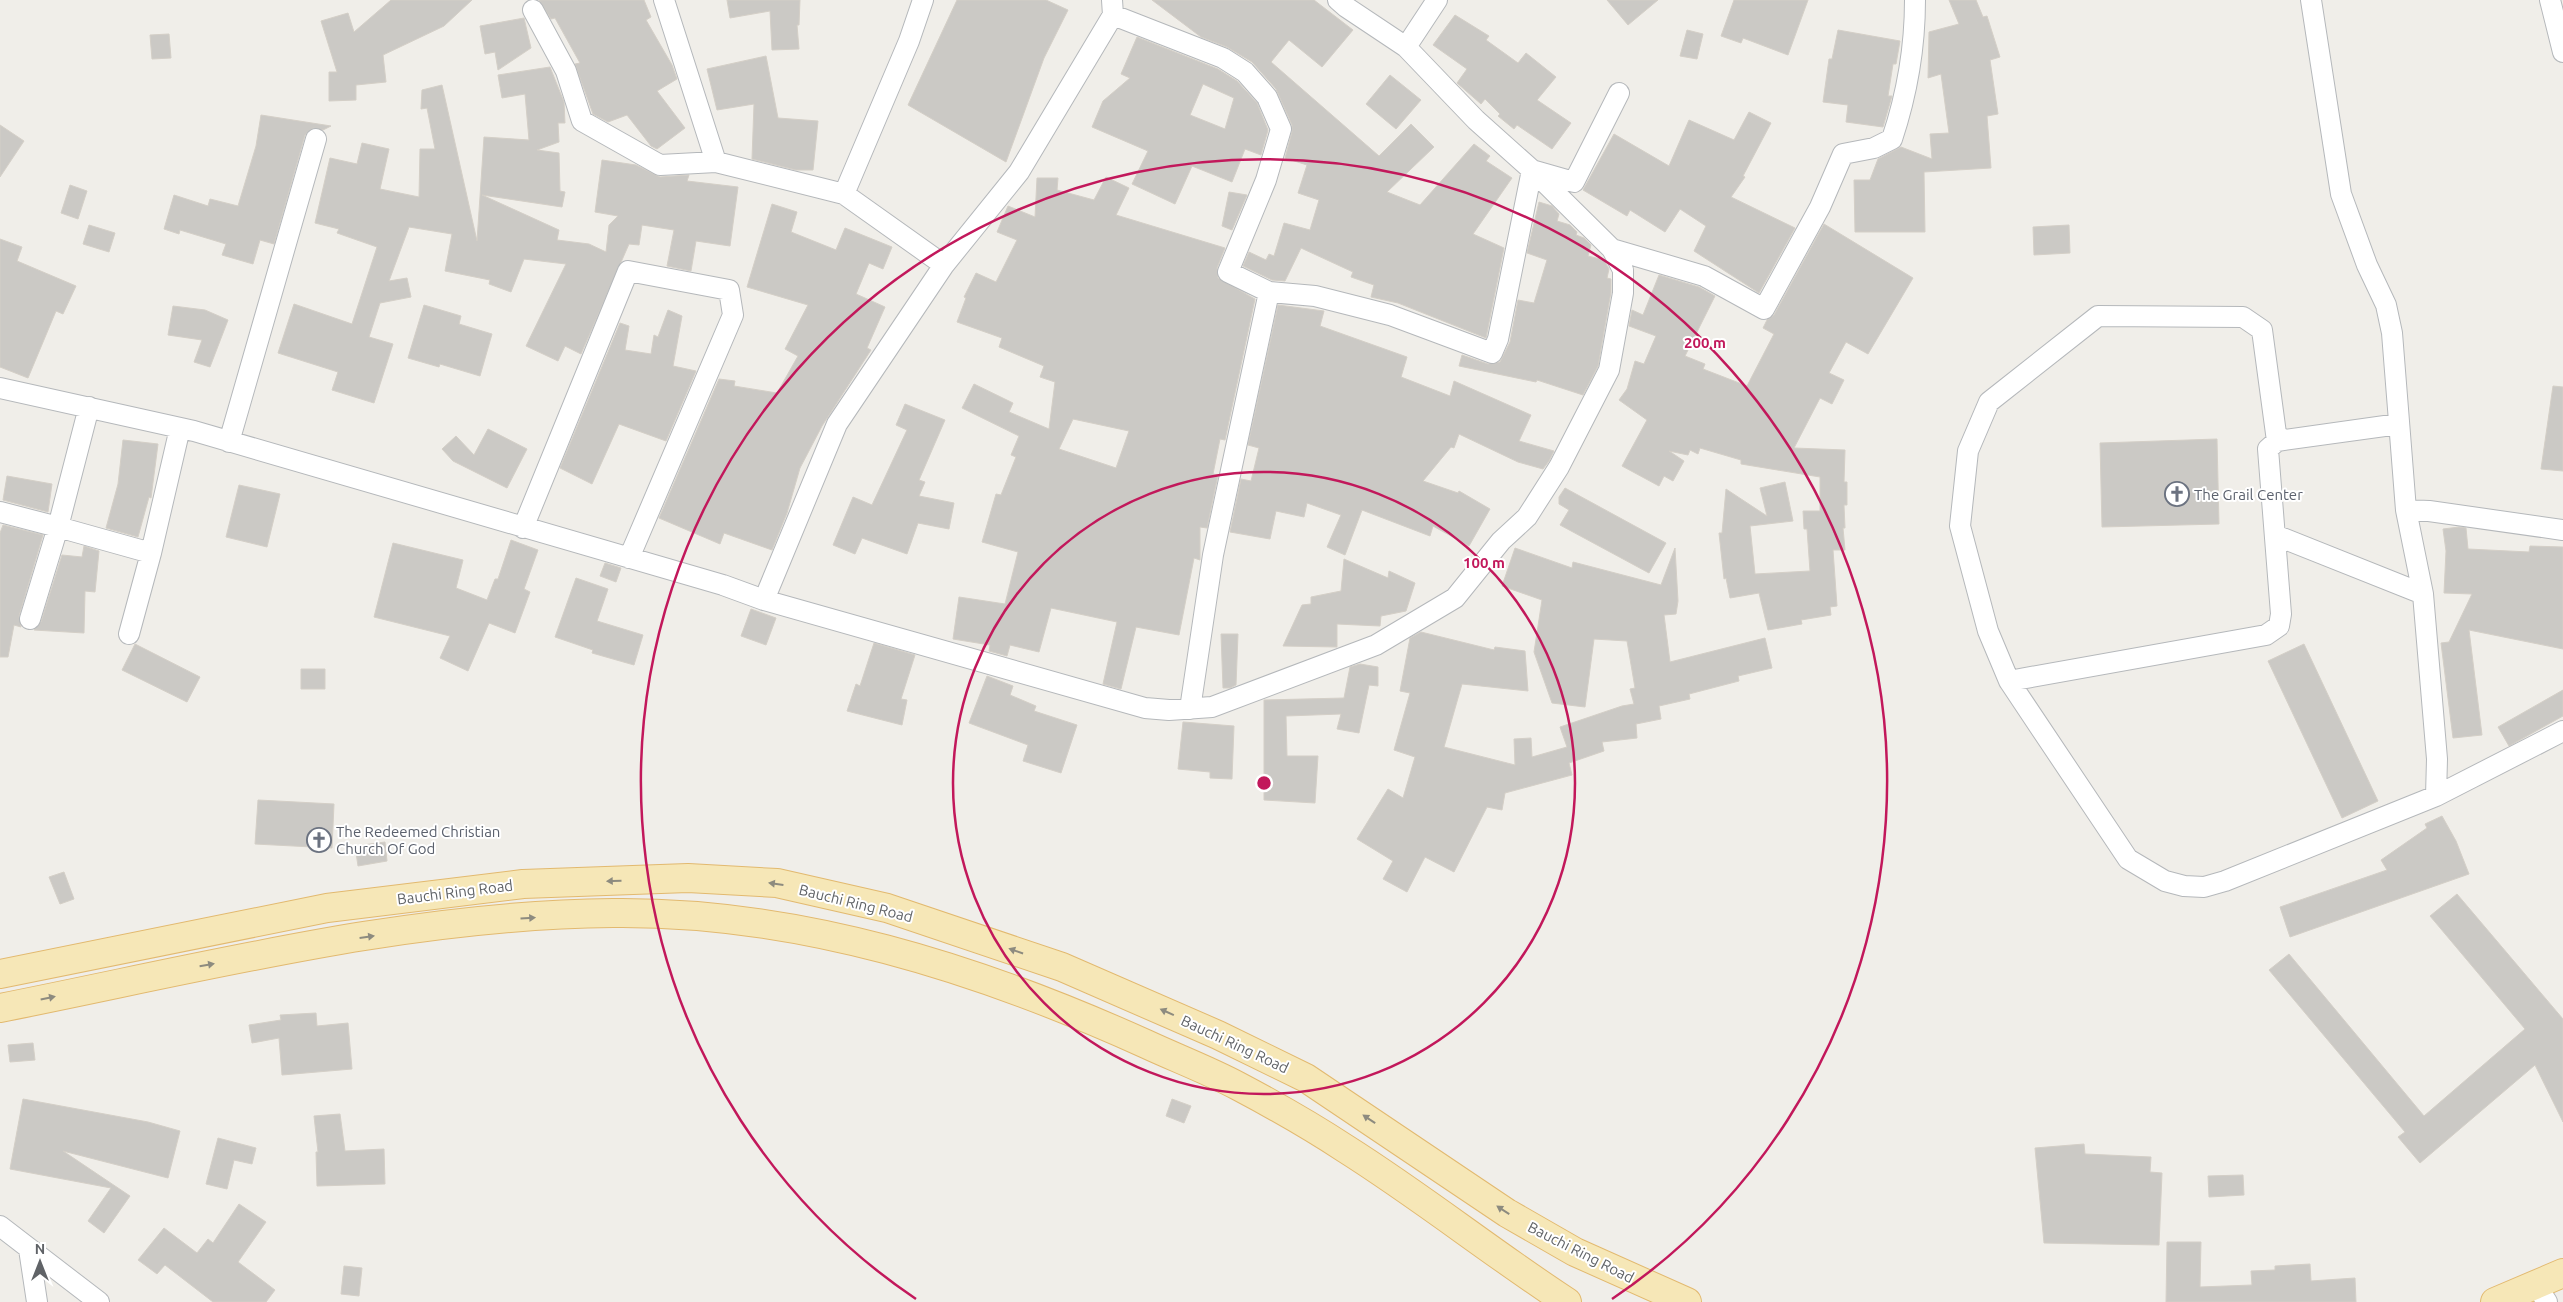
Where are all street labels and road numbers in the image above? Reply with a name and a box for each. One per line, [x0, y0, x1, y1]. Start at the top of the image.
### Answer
street label: Bauchi Ring Road [396, 876, 514, 908]
street label: Bauchi Ring Road [797, 881, 915, 925]
street label: Bauchi Ring Road [1179, 1012, 1291, 1076]
street label: Bauchi Ring Road [1525, 1218, 1637, 1286]

